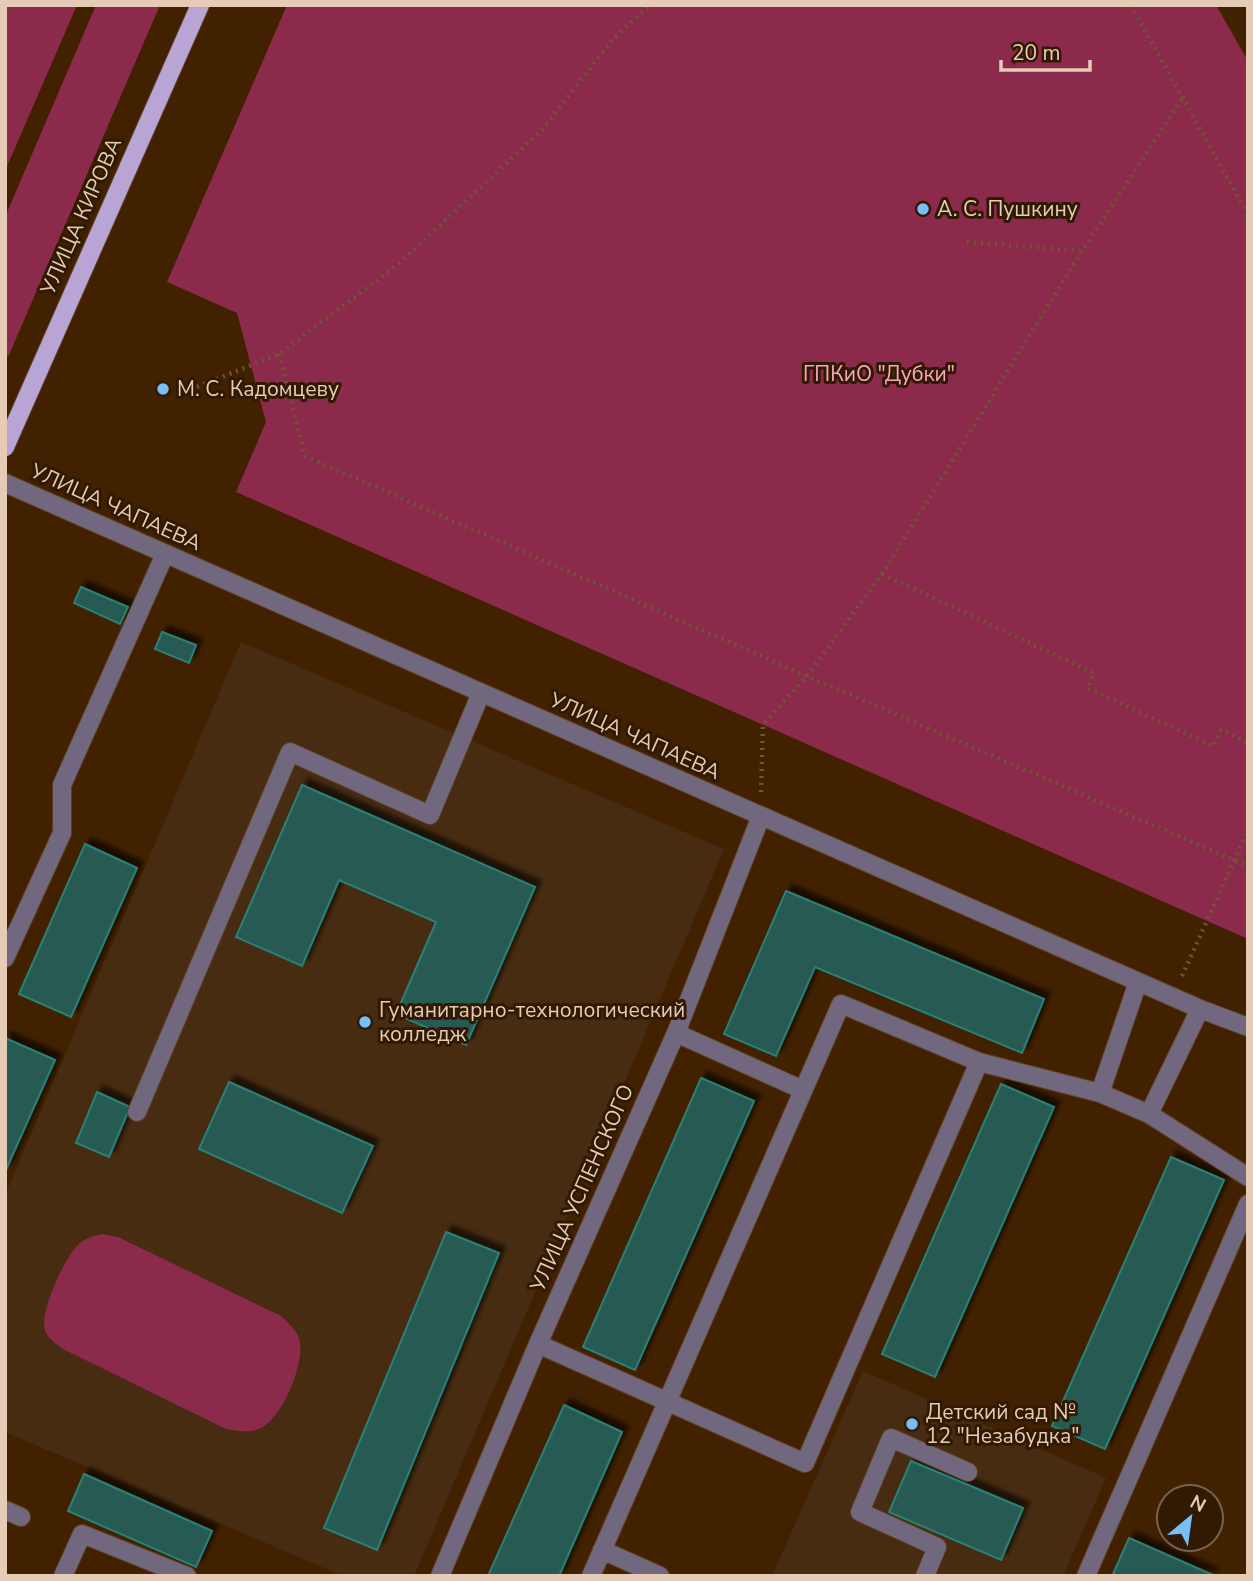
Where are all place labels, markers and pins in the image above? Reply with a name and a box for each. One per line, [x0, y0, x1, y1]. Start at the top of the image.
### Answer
place label: А. С. Пушкину [937, 195, 1078, 223]
marker: А. С. Пушкину [915, 201, 931, 217]
place label: М. С. Кадомцеву [177, 375, 339, 403]
marker: М. С. Кадомцеву [155, 381, 171, 397]
place label: Гуманитарно-технологический колледж [379, 996, 685, 1048]
marker: Гуманитарно-технологический колледж [357, 1014, 373, 1030]
place label: Детский сад № 12 "Незабудка" [926, 1398, 1079, 1450]
marker: Детский сад № 12 "Незабудка" [904, 1416, 920, 1432]

